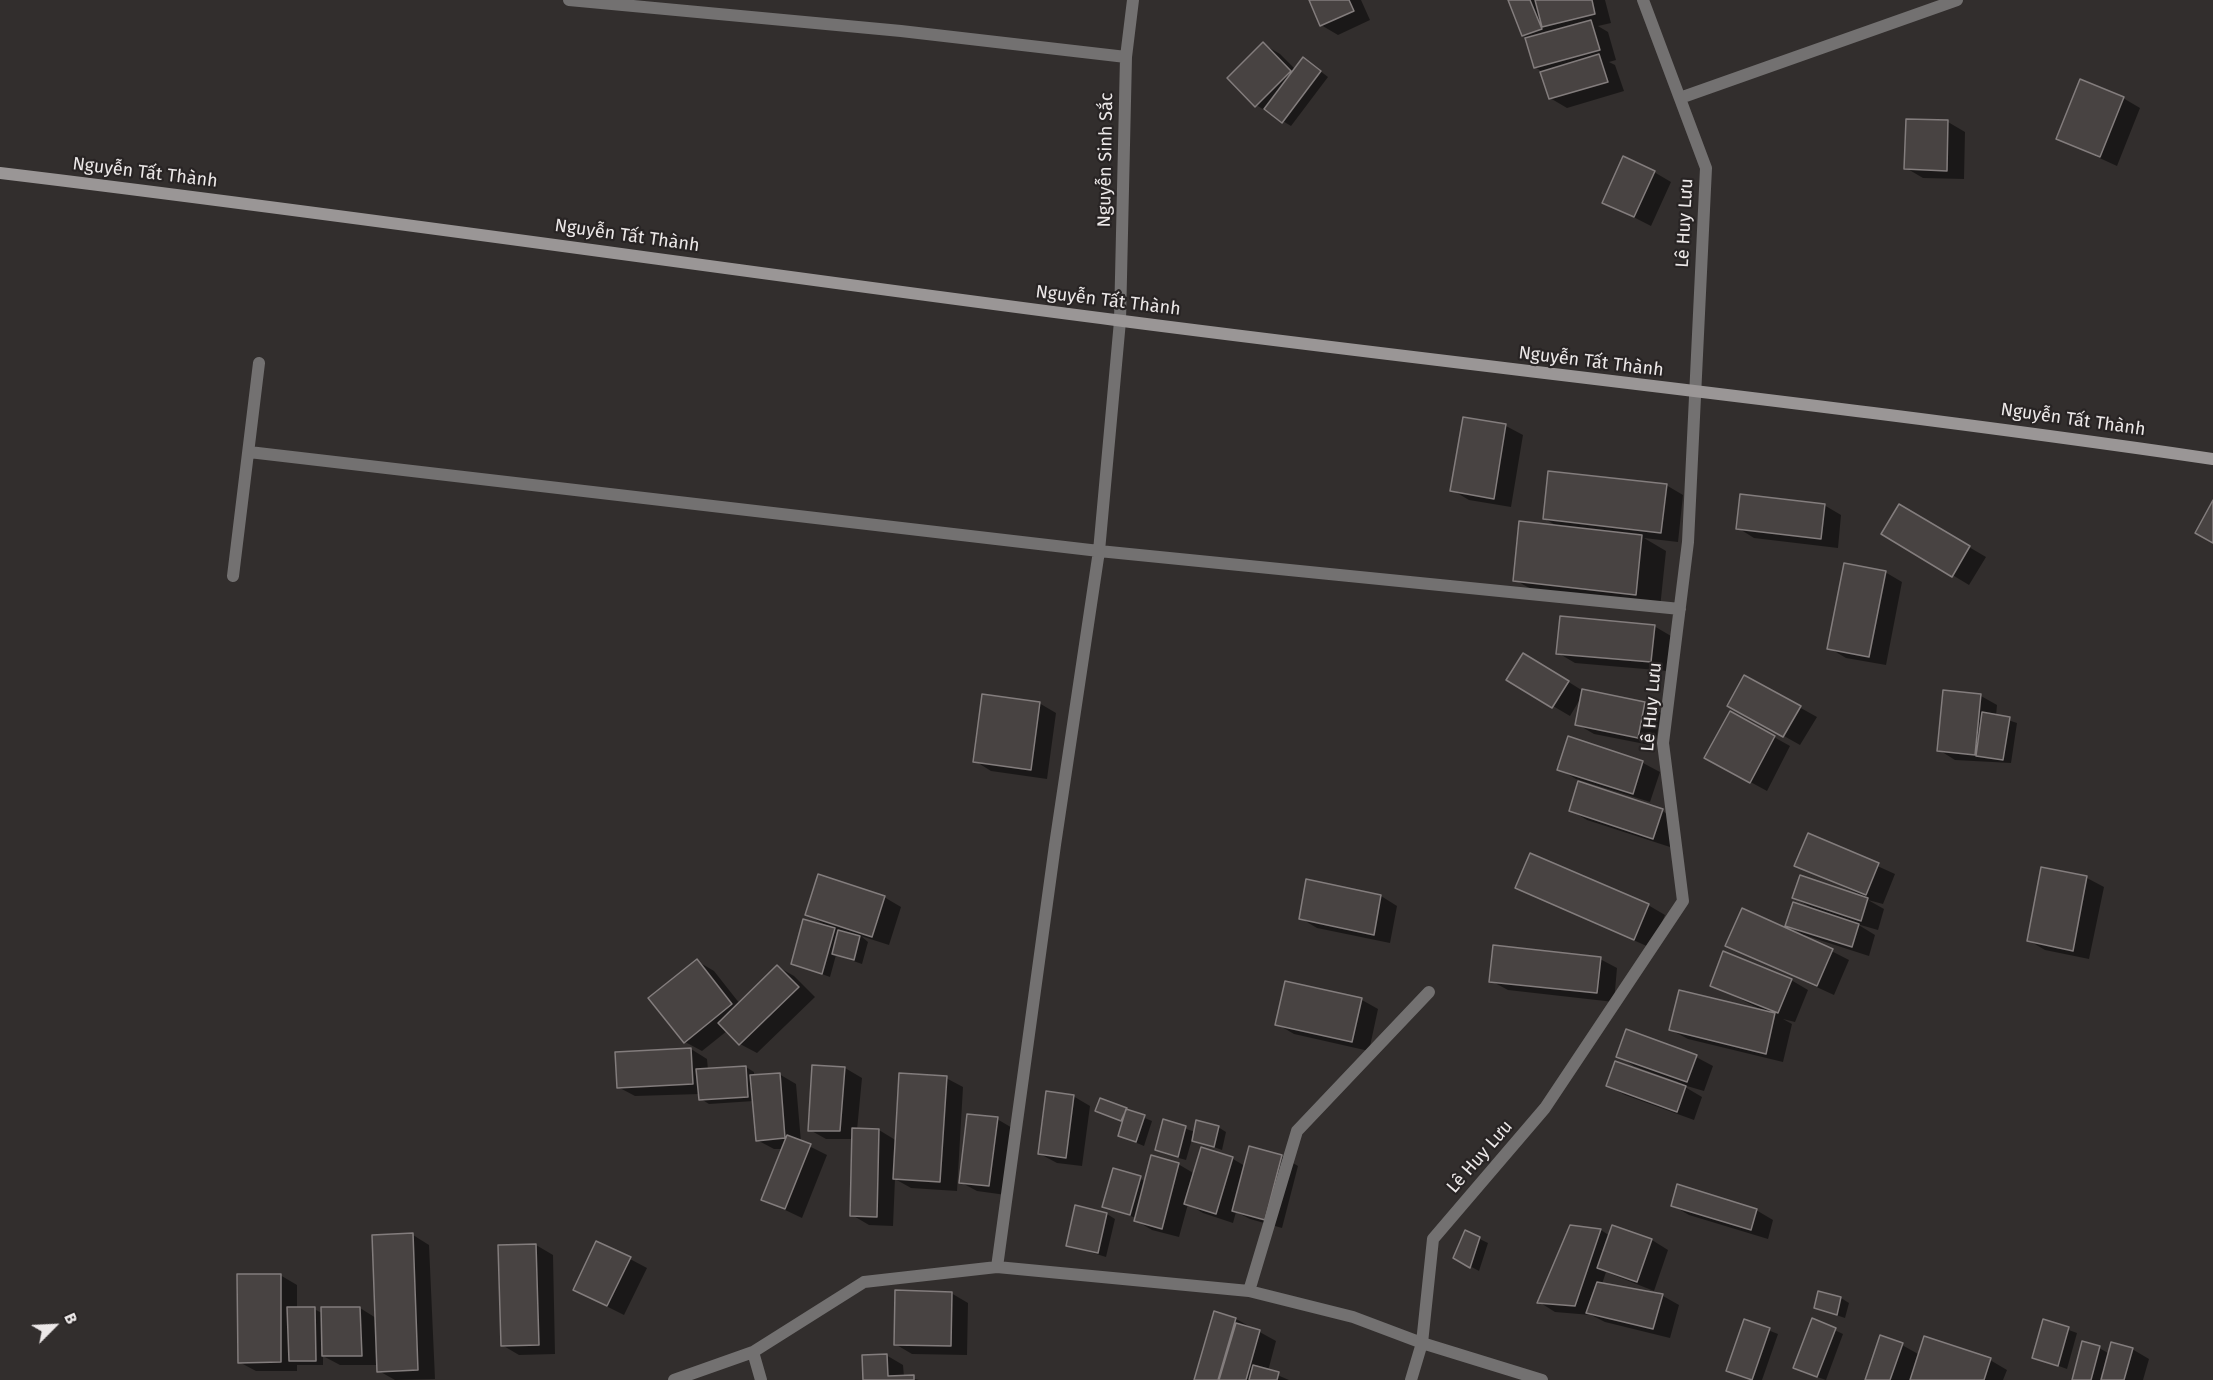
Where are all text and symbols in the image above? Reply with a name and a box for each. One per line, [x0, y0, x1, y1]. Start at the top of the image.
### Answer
street label: Nguyễn Sinh Sắc [1094, 92, 1118, 228]
street label: Nguyễn Tất Thành [71, 153, 219, 193]
street label: Lê Huy Lưu [1672, 178, 1698, 268]
street label: Nguyễn Tất Thành [553, 215, 701, 257]
street label: Nguyễn Tất Thành [1034, 281, 1182, 321]
street label: Nguyễn Tất Thành [1517, 342, 1665, 382]
street label: Nguyễn Tất Thành [1999, 399, 2147, 441]
street label: Lê Huy Lưu [1637, 662, 1667, 752]
street label: Lê Huy Lưu [1443, 1116, 1517, 1198]
north arrow [24, 1296, 84, 1356]
text: B [60, 1310, 82, 1327]

